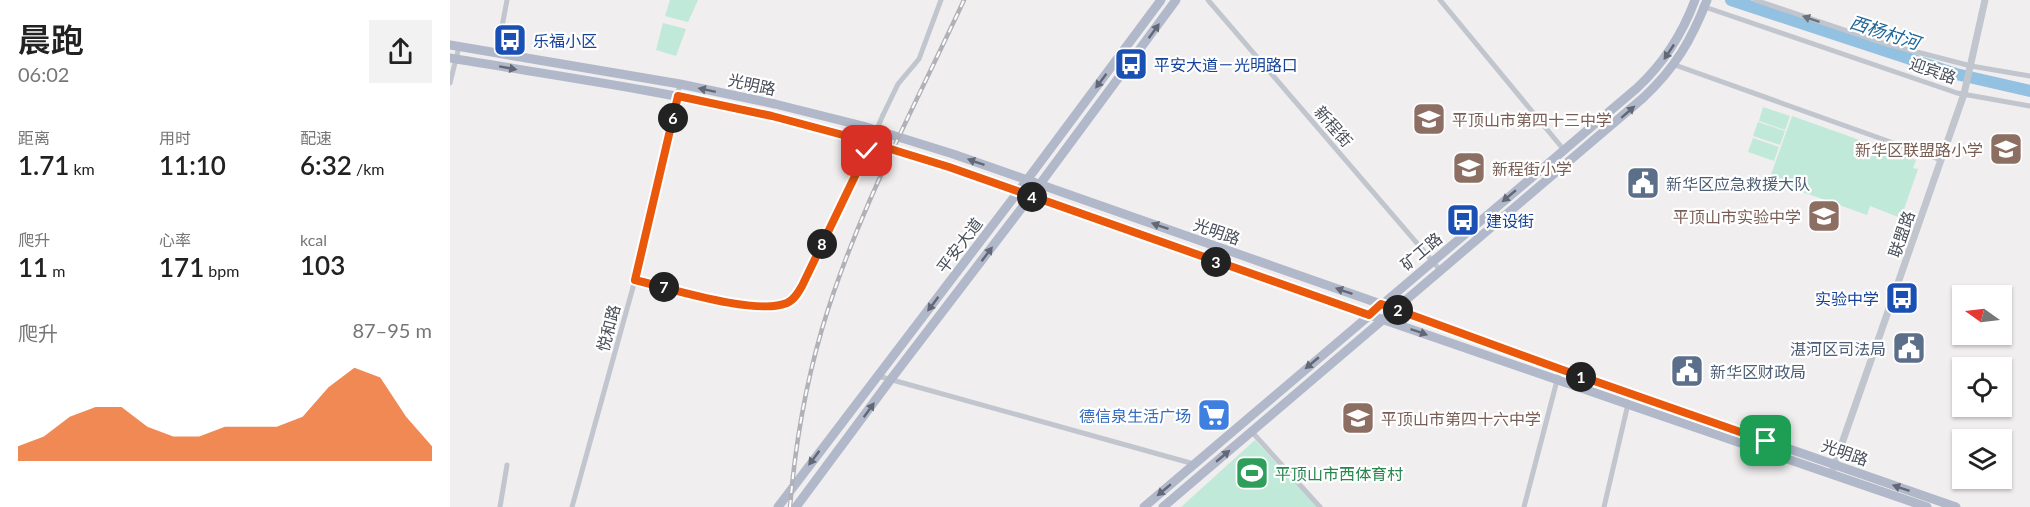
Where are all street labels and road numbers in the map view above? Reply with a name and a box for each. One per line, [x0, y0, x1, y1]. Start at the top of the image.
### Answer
street label: 迎宾路 [1907, 53, 1959, 87]
street label: 光明路 [727, 70, 777, 98]
street label: 新程街 [1311, 102, 1357, 150]
street label: 联盟路 [1884, 208, 1918, 260]
street label: 平安大道 [932, 214, 986, 276]
street label: 光明路 [1191, 214, 1243, 248]
street label: 矿工路 [1397, 228, 1445, 274]
street label: 悦和路 [593, 302, 623, 354]
street label: 光明路 [1819, 435, 1871, 469]

